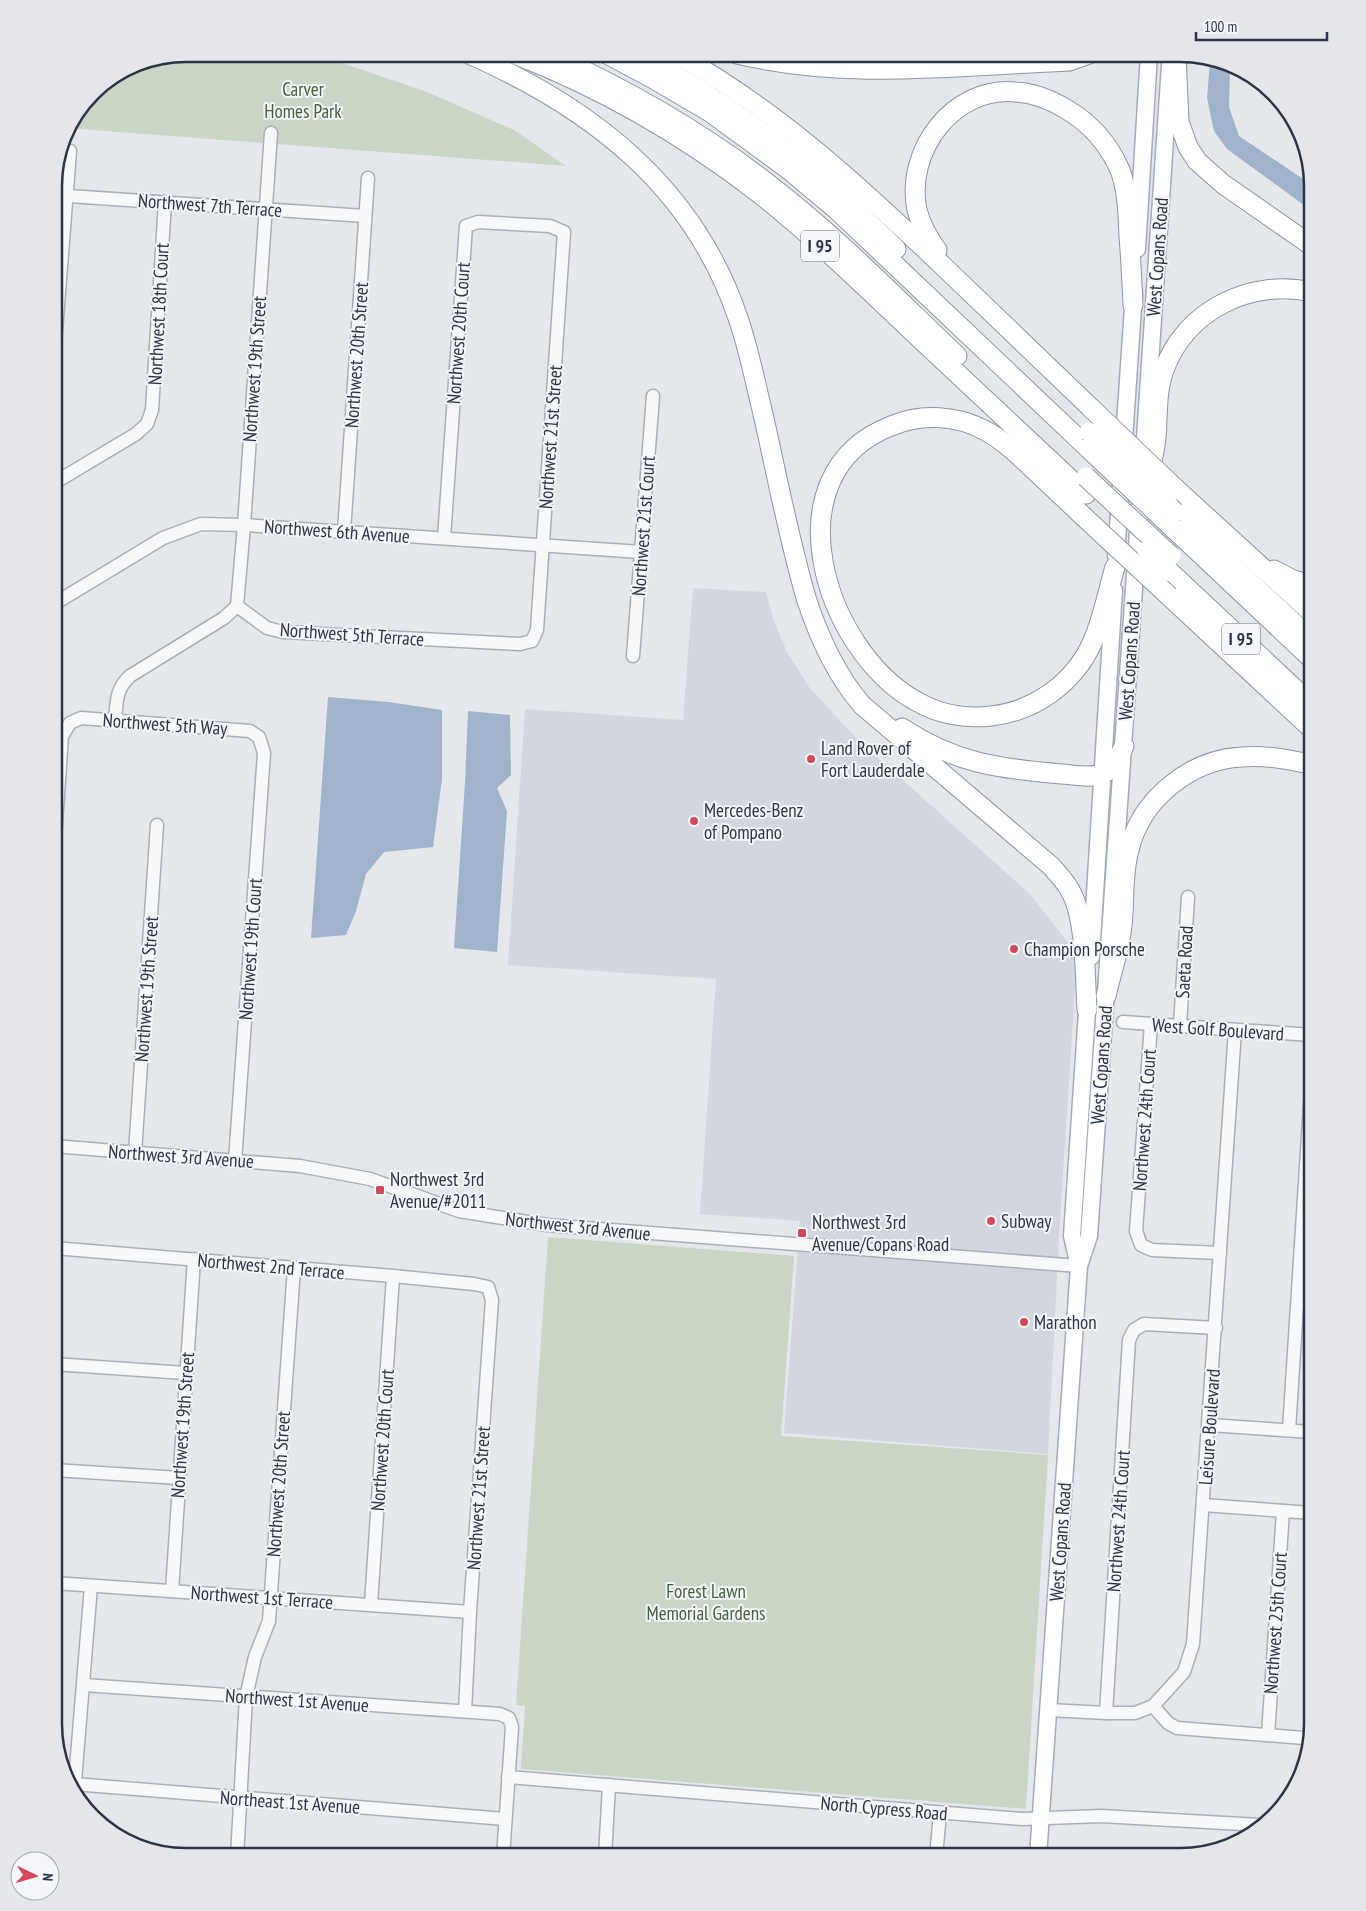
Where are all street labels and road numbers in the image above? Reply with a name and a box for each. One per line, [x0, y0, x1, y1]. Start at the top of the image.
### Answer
street label: Northwest 7th Terrace [137, 188, 283, 222]
street label: West Copans Road [1141, 197, 1173, 317]
road number: I 95 [801, 230, 839, 262]
street label: Northwest 18th Court [142, 241, 174, 386]
street label: Northwest 20th Court [441, 260, 475, 405]
street label: Northwest 20th Street [339, 280, 373, 429]
street label: Northwest 19th Street [237, 294, 271, 443]
street label: Northwest 21st Street [533, 363, 567, 510]
street label: Northwest 21st Court [626, 454, 660, 597]
street label: Northwest 6th Avenue [263, 514, 411, 548]
street label: West Copans Road [1113, 601, 1145, 721]
street label: Northwest 5th Terrace [279, 617, 425, 651]
road number: I 95 [1222, 624, 1260, 654]
street label: Northwest 5th Way [102, 708, 229, 740]
street label: Northwest 19th Court [233, 876, 267, 1021]
street label: Northwest 19th Street [129, 914, 163, 1063]
street label: Saeta Road [1170, 925, 1198, 999]
street label: West Copans Road [1085, 1005, 1117, 1125]
street label: West Golf Boulevard [1151, 1012, 1285, 1046]
street label: Northwest 24th Court [1127, 1047, 1161, 1192]
street label: Northwest 3rd Avenue [107, 1139, 255, 1173]
street label: Northwest 3rd Avenue [504, 1206, 652, 1246]
street label: Northwest 2nd Terrace [196, 1248, 346, 1284]
street label: Northwest 19th Street [165, 1350, 199, 1499]
street label: Northwest 20th Court [365, 1367, 399, 1512]
street label: Leisure Boulevard [1193, 1368, 1225, 1486]
street label: Northwest 20th Street [261, 1409, 295, 1558]
street label: Northwest 21st Street [461, 1424, 495, 1571]
street label: Northwest 24th Court [1101, 1448, 1135, 1593]
street label: West Copans Road [1044, 1482, 1076, 1602]
street label: Northwest 25th Court [1258, 1550, 1292, 1695]
street label: Northwest 1st Terrace [190, 1580, 334, 1614]
street label: Northwest 1st Avenue [224, 1683, 370, 1717]
street label: Northeast 1st Avenue [219, 1785, 361, 1819]
street label: North Cypress Road [819, 1790, 949, 1826]

